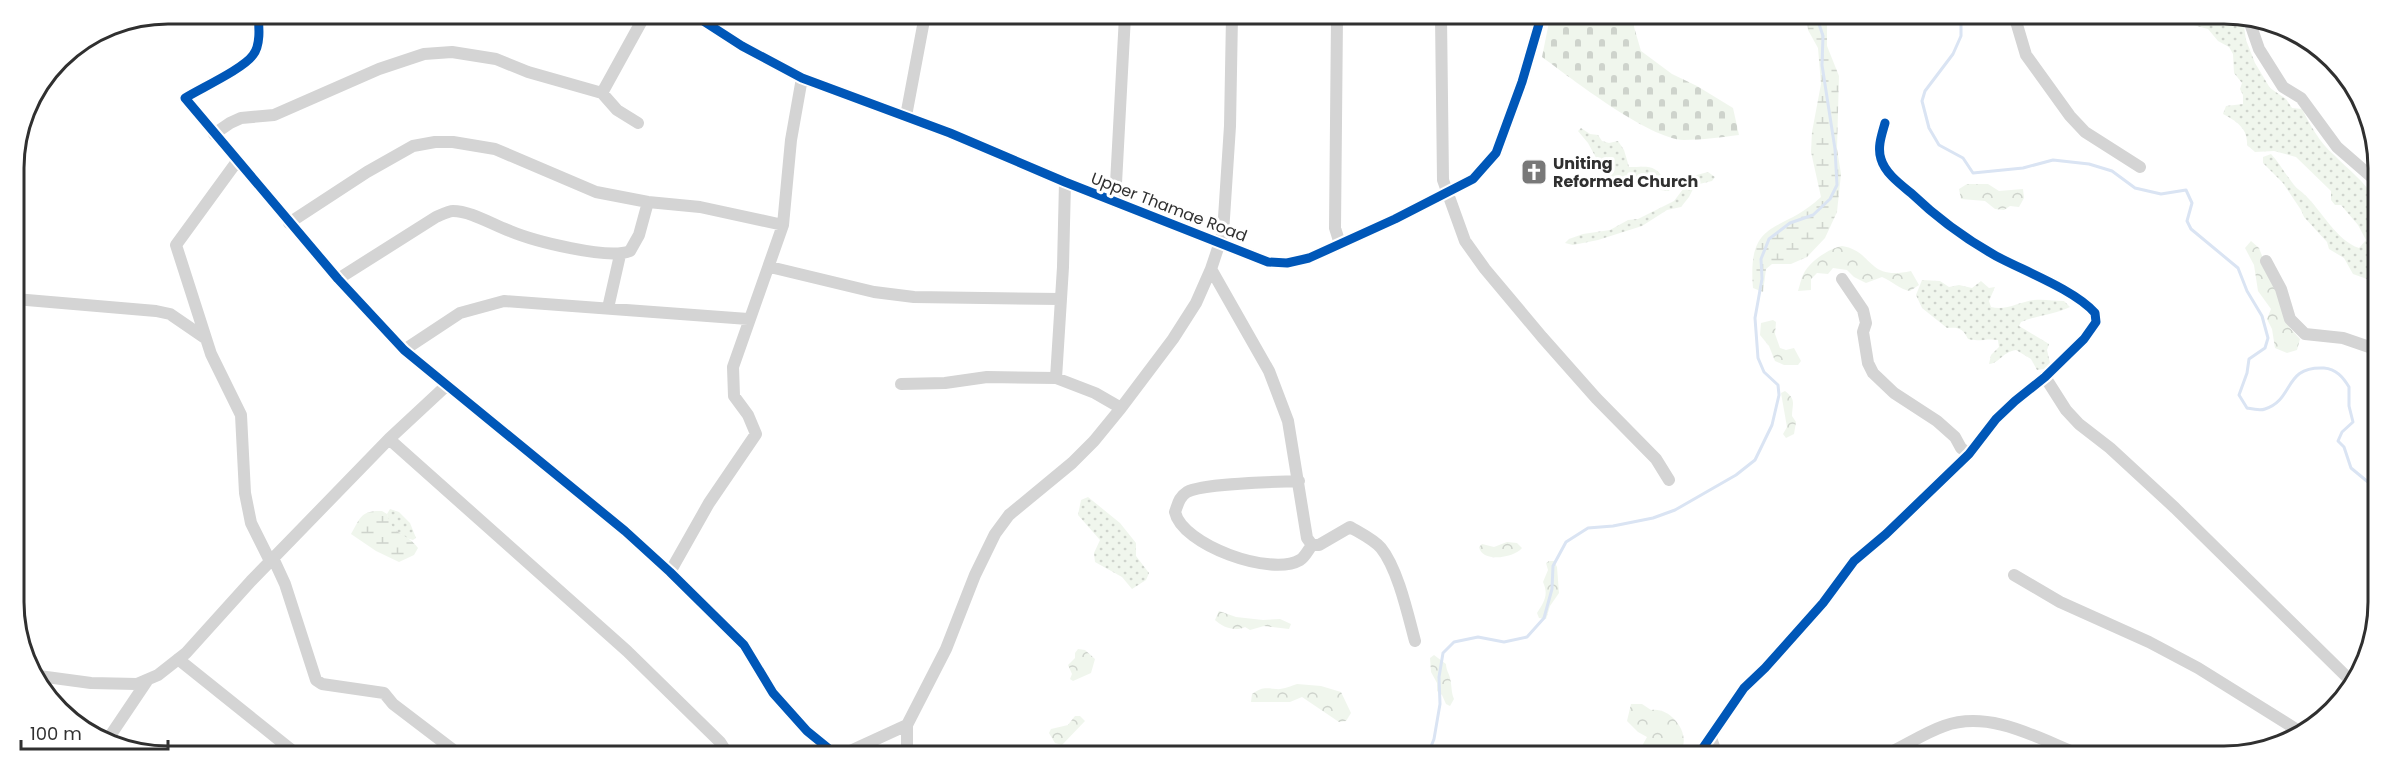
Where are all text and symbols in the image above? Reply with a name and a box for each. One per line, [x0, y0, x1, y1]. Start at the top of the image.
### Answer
place label: Uniting Reformed Church [1553, 152, 1698, 193]
church icon: Uniting Reformed Church [1519, 157, 1549, 187]
street label: Upper Thamae Road [1088, 167, 1250, 247]
scale bar [21, 713, 168, 751]
text: 100 m [30, 721, 82, 746]

